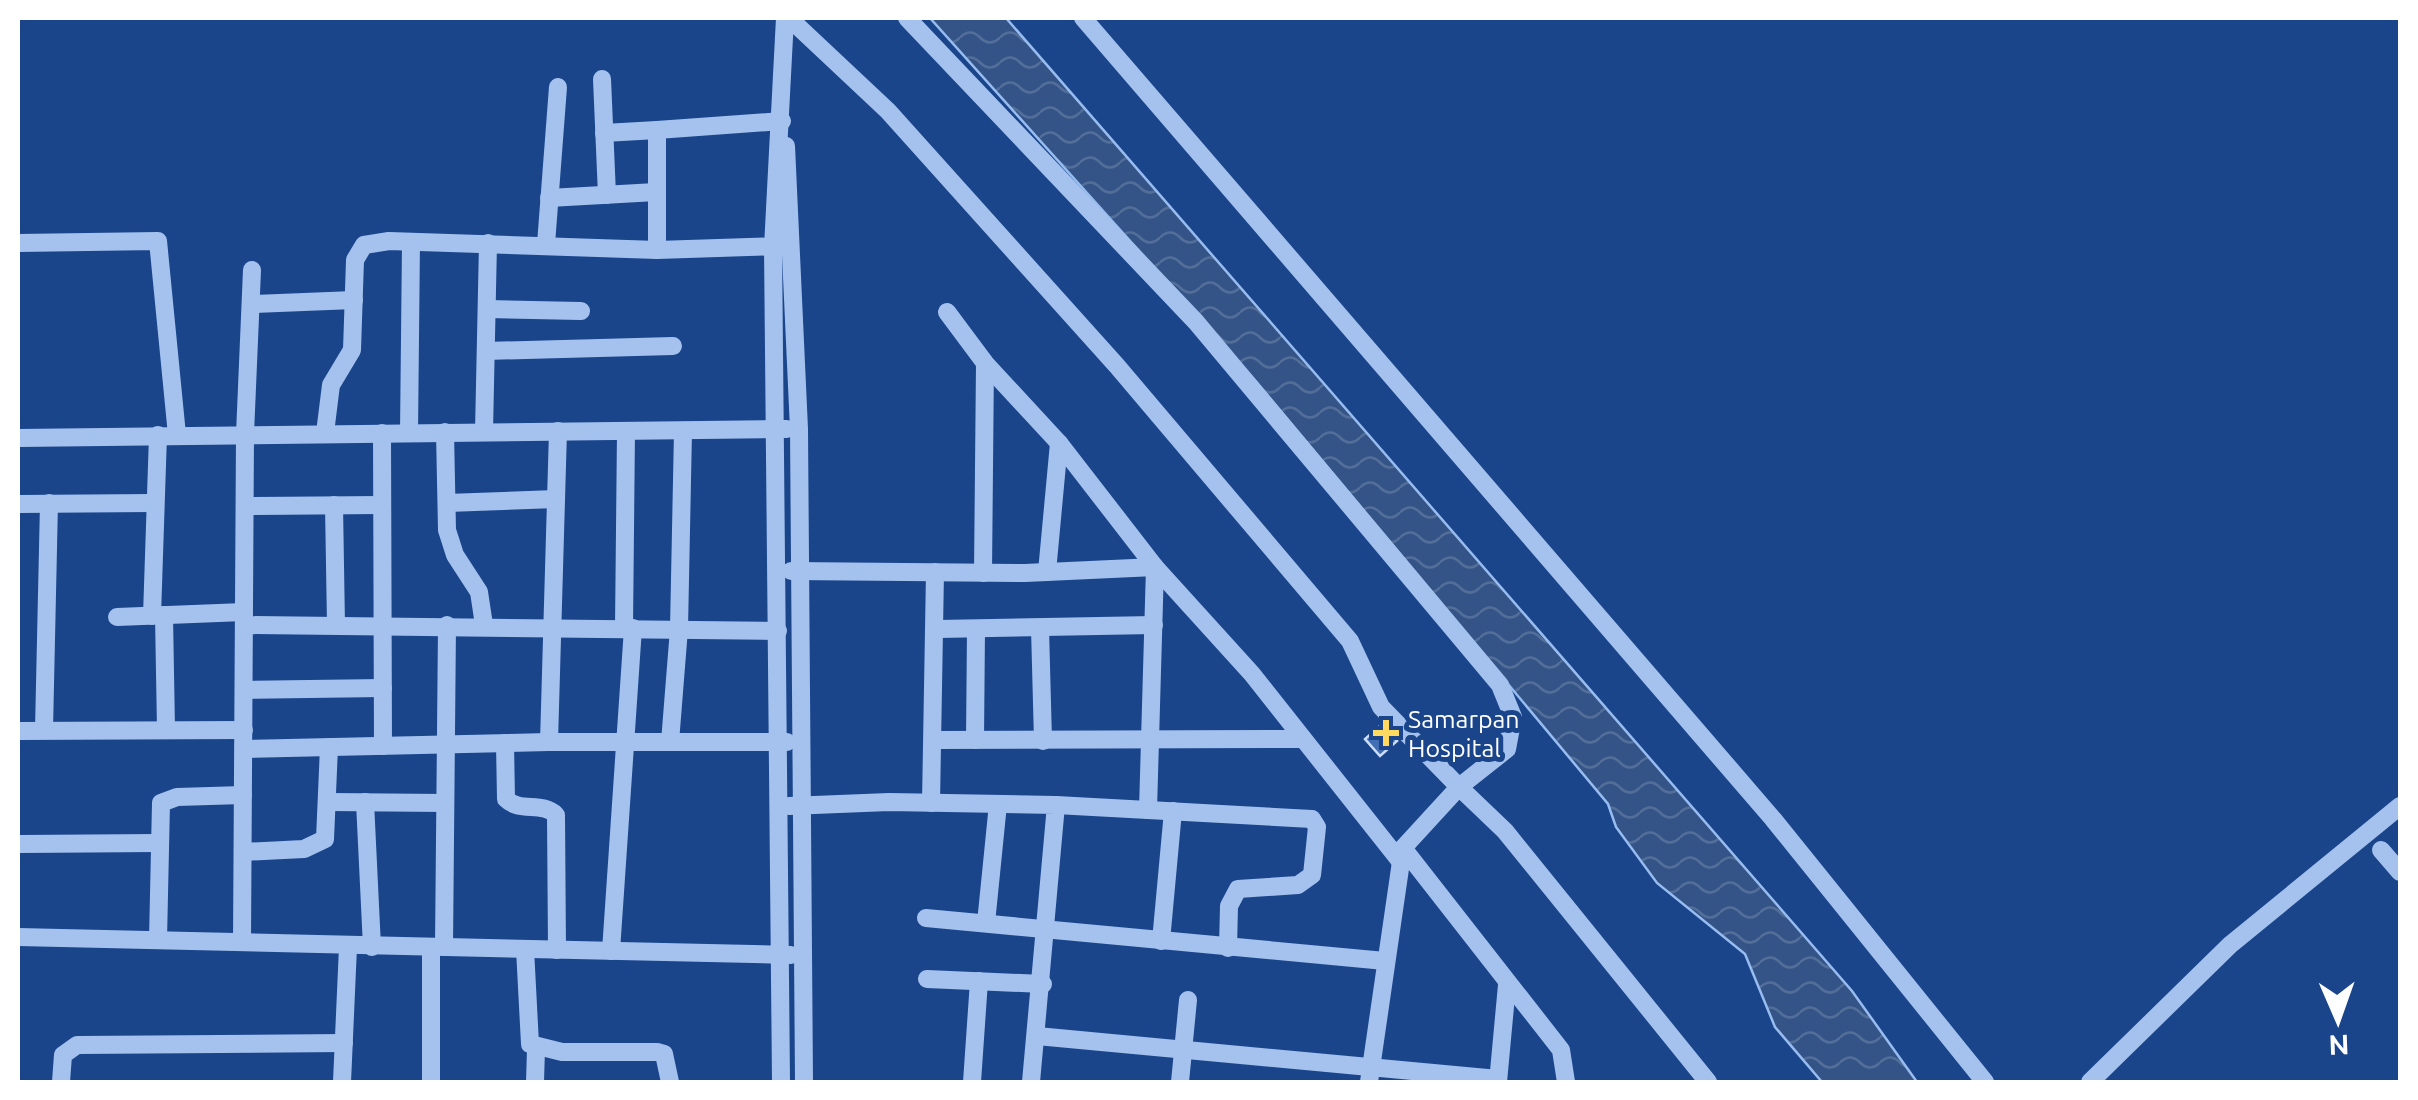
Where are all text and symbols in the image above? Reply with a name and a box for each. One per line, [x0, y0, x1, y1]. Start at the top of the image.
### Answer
place label: Samarpan Hospital [1408, 705, 1520, 762]
marker: Samarpan Hospital [1373, 720, 1399, 746]
north arrow [2288, 970, 2388, 1070]
text: N [2328, 1030, 2350, 1061]

